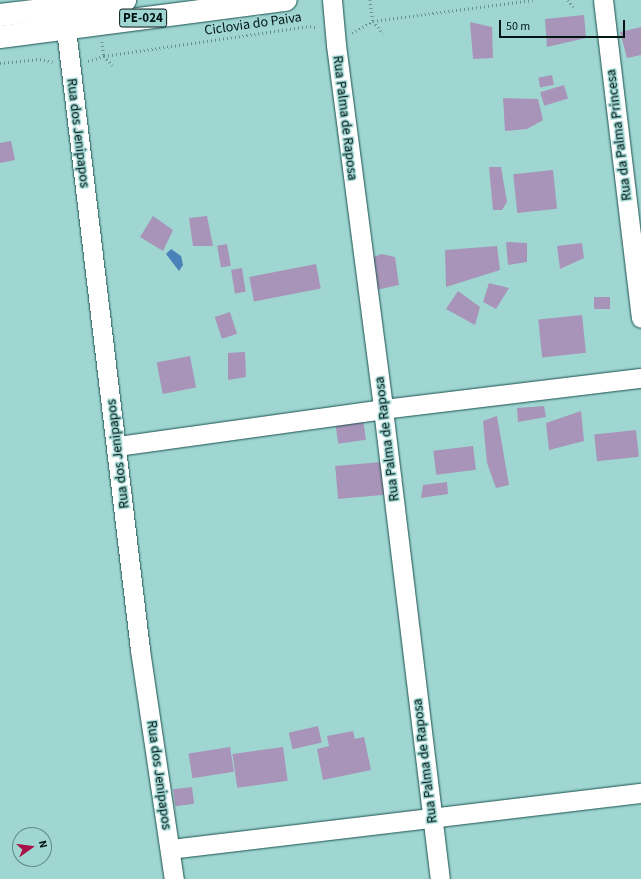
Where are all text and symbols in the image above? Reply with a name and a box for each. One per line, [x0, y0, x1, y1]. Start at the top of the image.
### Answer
road number: PE-024 [119, 7, 167, 29]
street label: Ciclovia do Paiva [203, 9, 303, 39]
scale bar [501, 12, 627, 38]
text: 50 m [506, 18, 530, 35]
street label: Rua Palma de Raposa [329, 55, 361, 181]
street label: Rua da Palma Princesa [603, 68, 635, 202]
street label: Rua dos Jenipapos [63, 77, 93, 189]
street label: Rua Palma de Raposa [371, 376, 403, 502]
street label: Rua dos Jenipapos [103, 398, 133, 510]
street label: Rua Palma de Raposa [409, 698, 441, 824]
street label: Rua dos Jenipapos [143, 719, 175, 831]
north arrow [12, 827, 52, 867]
text: N [35, 839, 51, 850]

